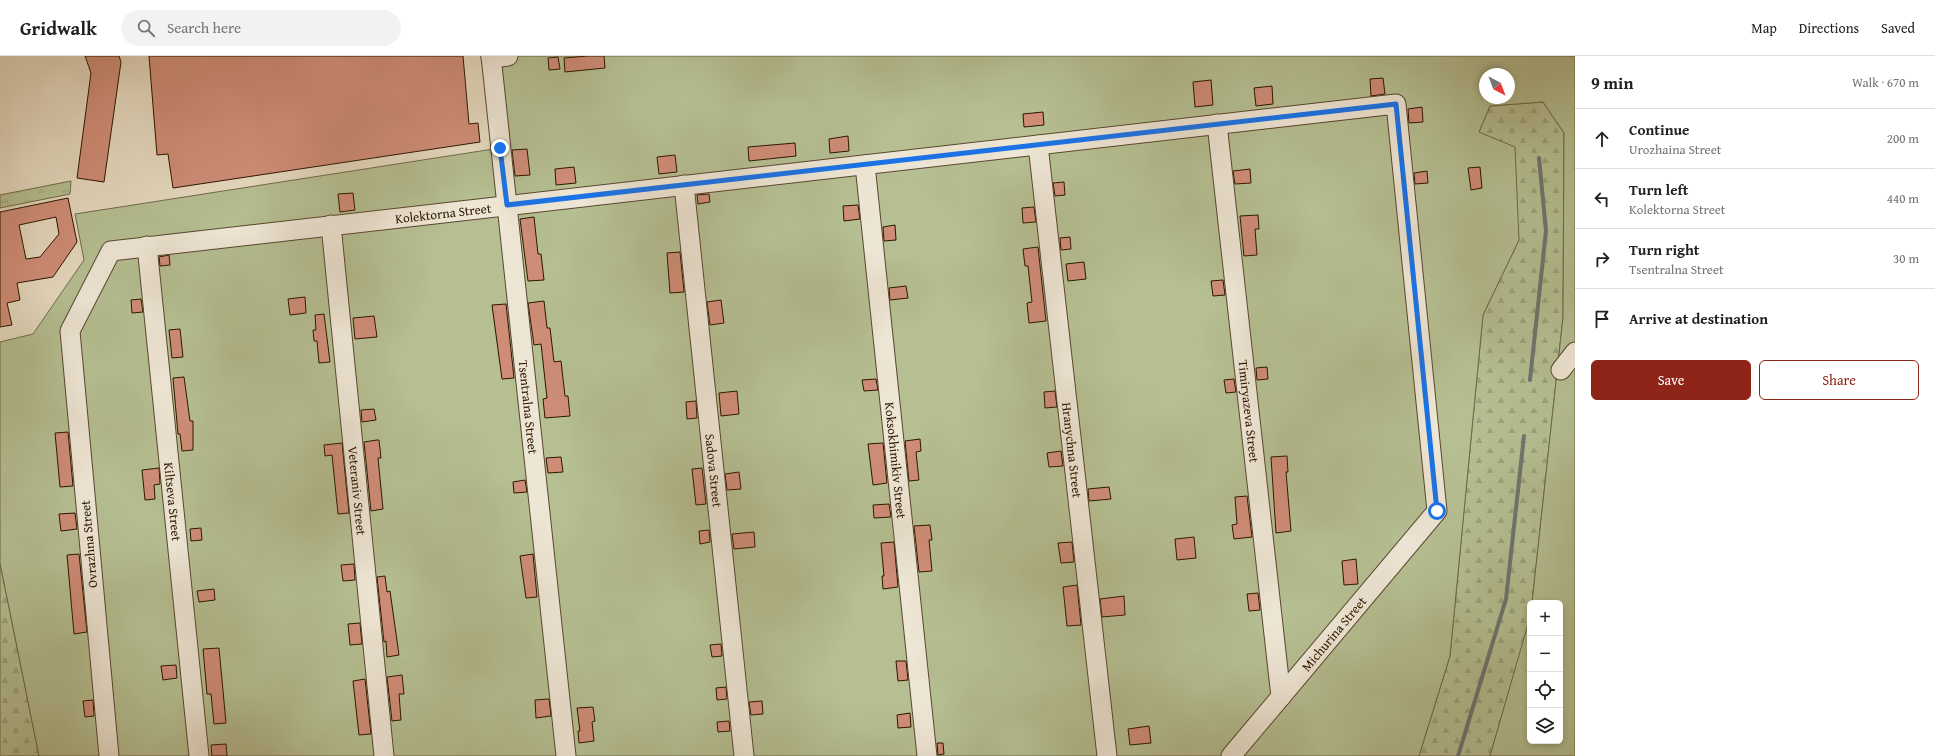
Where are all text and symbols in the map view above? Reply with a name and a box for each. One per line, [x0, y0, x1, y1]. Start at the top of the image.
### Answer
search box [121, 10, 401, 46]
text: Gridwalk [20, 14, 97, 42]
icon: search [135, 17, 157, 39]
text: Search here [167, 17, 241, 38]
text: Map [1751, 18, 1777, 38]
text: Directions [1799, 18, 1859, 38]
text: Saved [1881, 18, 1915, 38]
north arrow [1479, 68, 1515, 104]
text: 9 min [1591, 70, 1633, 95]
text: Walk · 670 m [1852, 73, 1919, 92]
text: Continue [1629, 119, 1690, 140]
icon: ahead [1591, 128, 1613, 150]
text: 200 m [1887, 129, 1919, 148]
route end [491, 139, 509, 157]
text: Urozhaina Street [1629, 140, 1721, 159]
text: Turn left [1629, 179, 1688, 200]
icon: left [1591, 188, 1613, 210]
text: 440 m [1887, 189, 1919, 208]
street label: Kolektorna Street [394, 198, 493, 228]
text: Kolektorna Street [1629, 200, 1725, 219]
text: Turn right [1629, 239, 1700, 260]
icon: right [1591, 248, 1613, 270]
text: 30 m [1893, 249, 1919, 268]
text: Tsentralna Street [1629, 260, 1724, 279]
icon: arrive [1591, 308, 1613, 330]
text: Arrive at destination [1629, 308, 1768, 329]
street label: Tsentralna Street [514, 359, 543, 456]
street label: Timiryazeva Street [1234, 359, 1264, 464]
button: Save [1591, 360, 1751, 400]
button: Share [1759, 360, 1919, 400]
street label: Koksokhimikiv Street [880, 401, 912, 520]
street label: Hranychna Street [1058, 401, 1087, 499]
street label: Sadova Street [701, 433, 727, 509]
street label: Veteraniv Street [344, 445, 371, 536]
street label: Kiltseva Street [160, 461, 187, 542]
street label: Ovrazhna Street [76, 499, 102, 589]
route start [1428, 502, 1446, 520]
street label: Michurina Street [1297, 592, 1371, 676]
map controls [1527, 600, 1563, 744]
button: + [1527, 600, 1563, 636]
button: − [1527, 636, 1563, 672]
button: locate [1527, 672, 1563, 708]
button: layers [1527, 708, 1563, 744]

